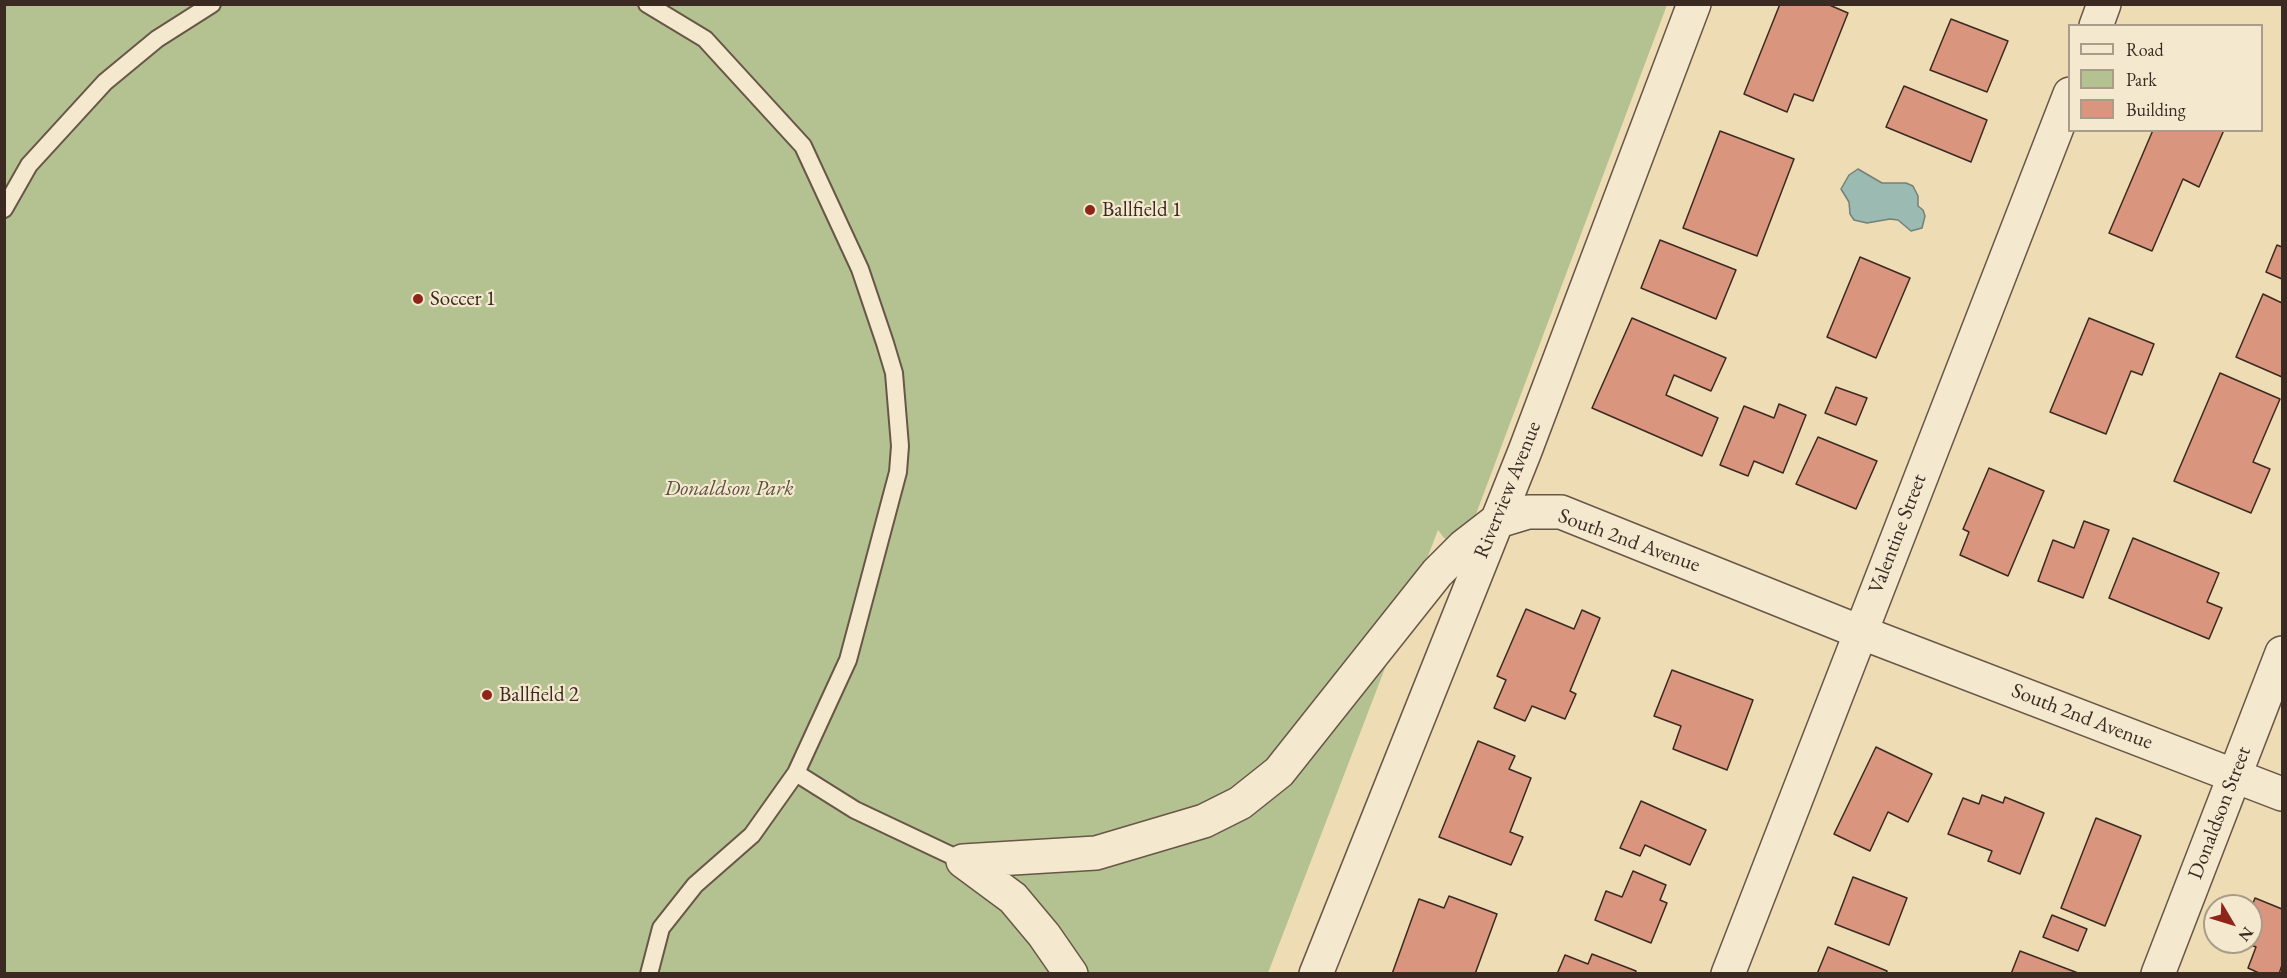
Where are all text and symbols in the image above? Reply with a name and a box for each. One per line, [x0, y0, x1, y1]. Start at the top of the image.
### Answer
legend [2068, 24, 2263, 132]
text: Road [2126, 38, 2164, 61]
text: Park [2126, 68, 2157, 91]
text: Building [2126, 98, 2186, 121]
place label: Ballfield 1 [1102, 197, 1182, 223]
marker: Ballfield 1 [1083, 203, 1097, 217]
place label: Soccer 1 [430, 286, 496, 312]
marker: Soccer 1 [411, 292, 425, 306]
street label: Riverview Avenue [1469, 418, 1547, 562]
street label: Valentine Street [1864, 471, 1932, 597]
park label: Donaldson Park [665, 476, 793, 502]
street label: South 2nd Avenue [1555, 504, 1703, 578]
street label: South 2nd Avenue [2008, 679, 2156, 755]
place label: Ballfield 2 [499, 682, 579, 708]
marker: Ballfield 2 [480, 688, 494, 702]
street label: Donaldson Street [2183, 743, 2257, 883]
north arrow [2203, 894, 2263, 954]
text: N [2234, 923, 2258, 946]

